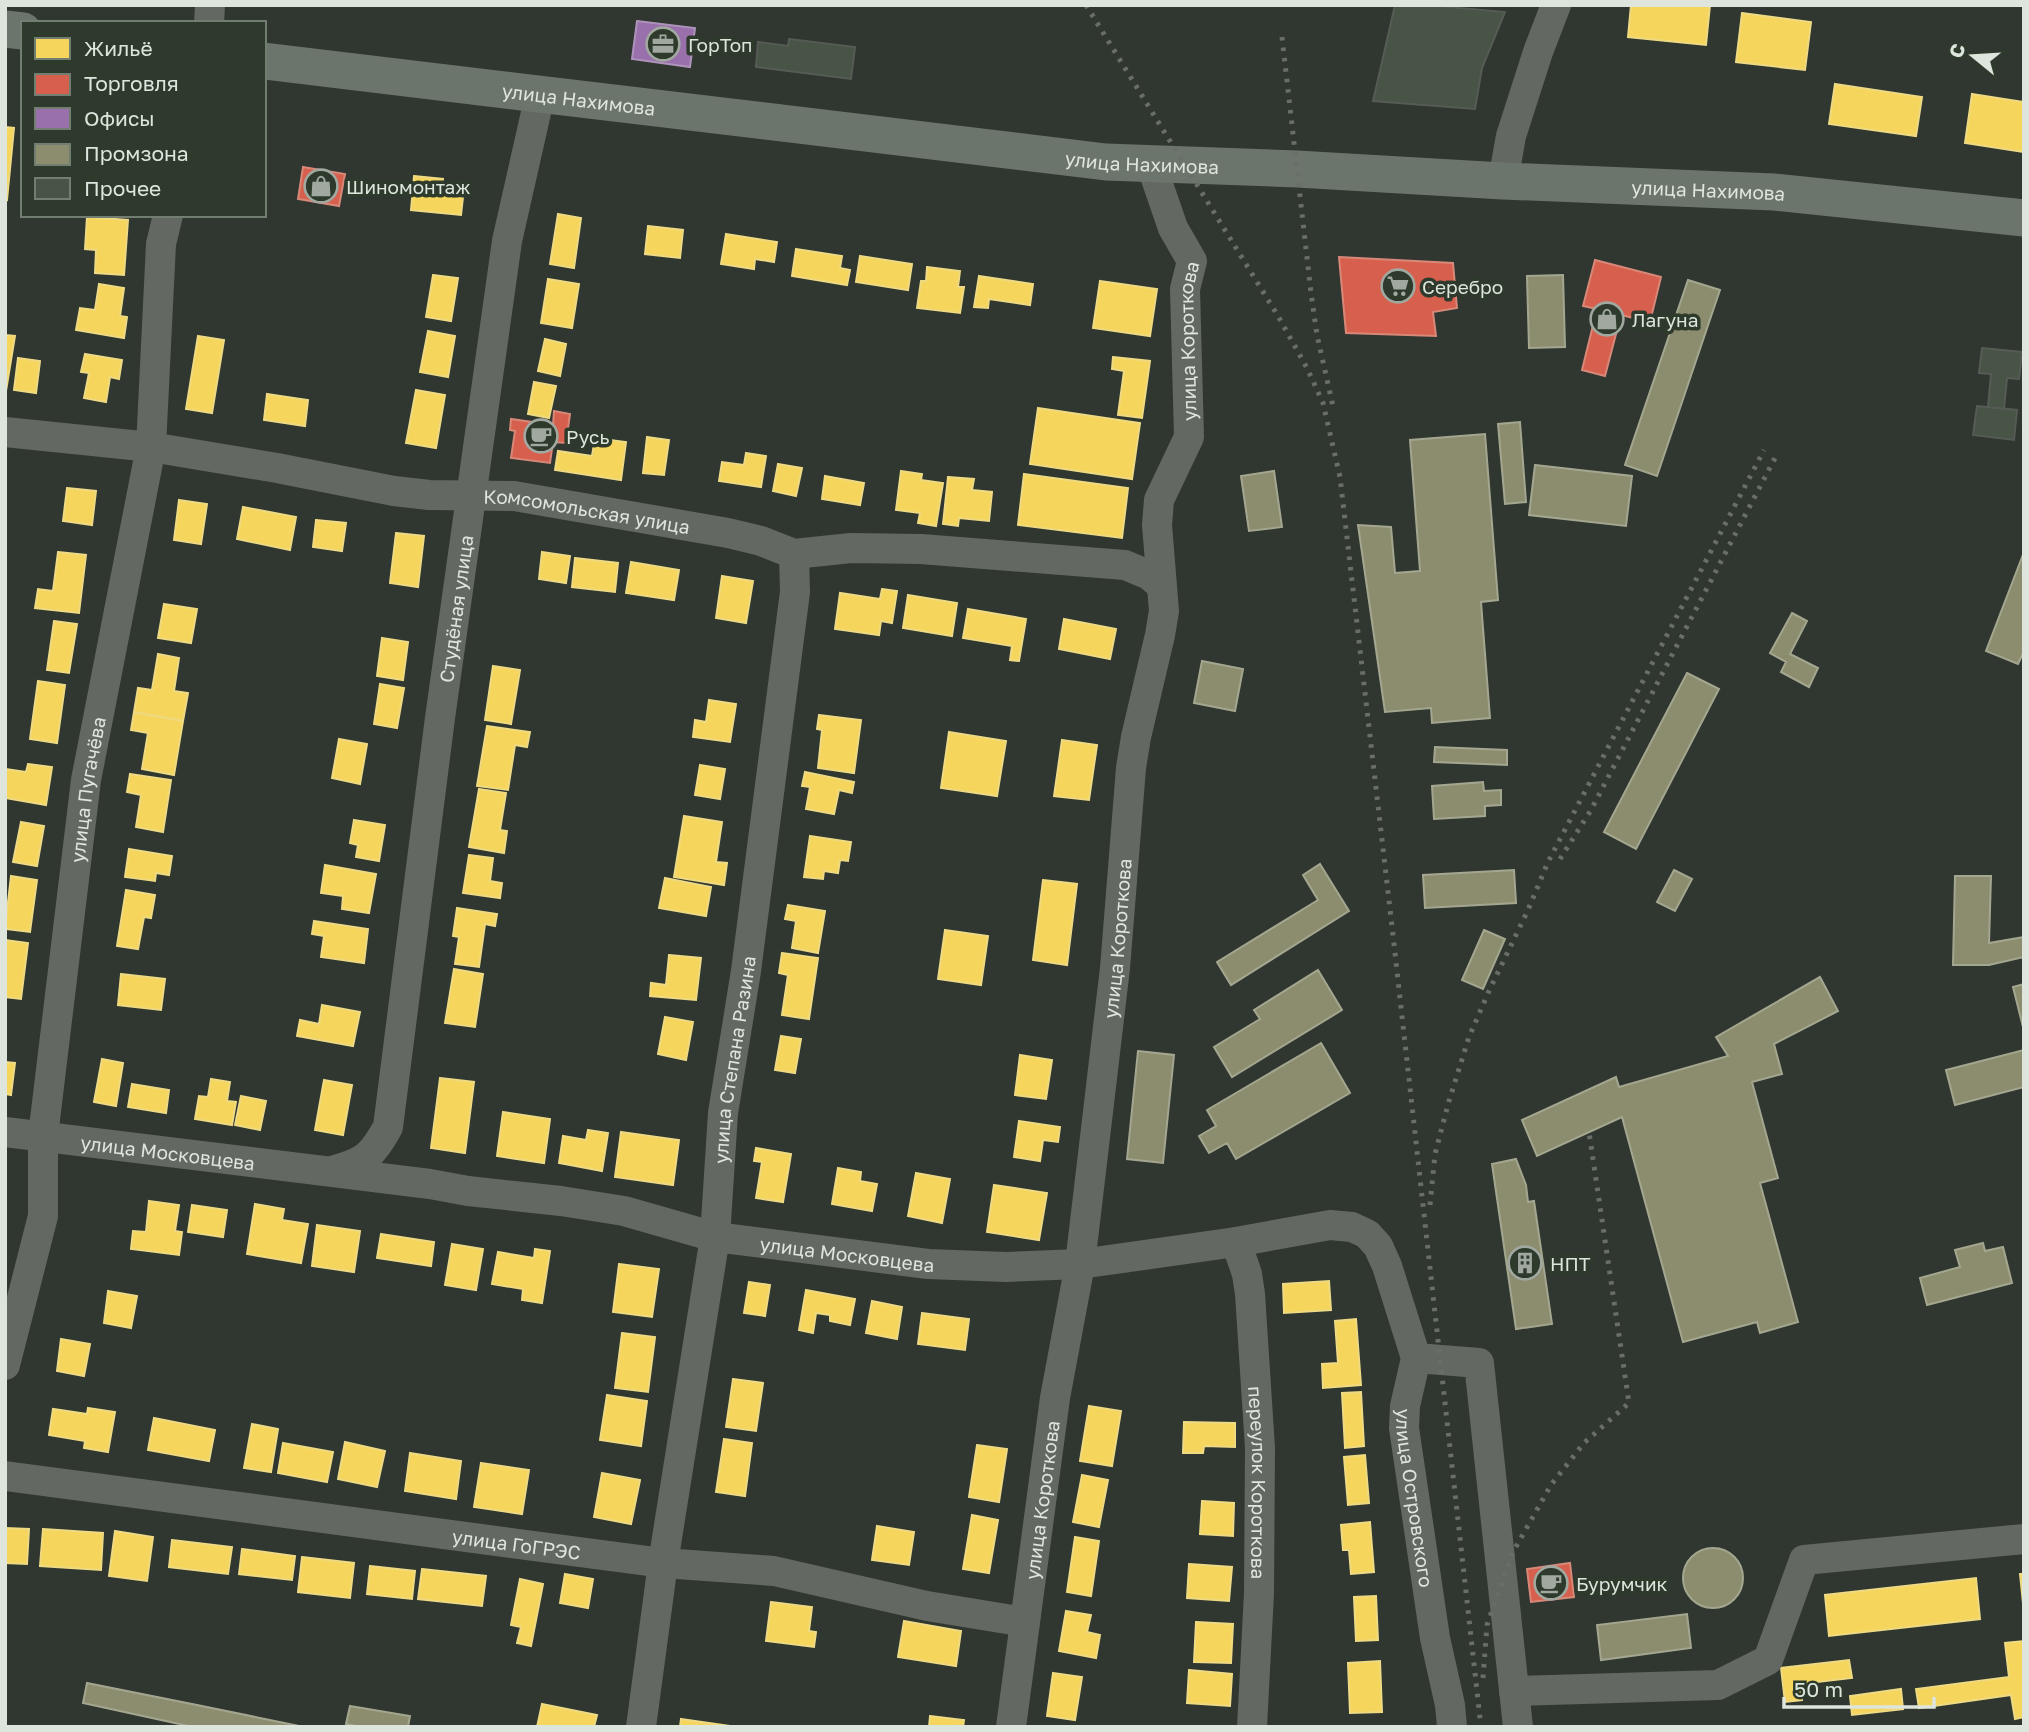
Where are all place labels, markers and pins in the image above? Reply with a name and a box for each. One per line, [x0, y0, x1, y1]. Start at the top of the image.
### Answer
office icon: ГорТоп [644, 25, 682, 63]
place label: ГорТоп [688, 33, 753, 56]
shop icon: Шиномонтаж [302, 167, 340, 205]
place label: Шиномонтаж [346, 175, 471, 198]
supermarket icon: Серебро [1379, 267, 1417, 305]
place label: Серебро [1422, 275, 1503, 298]
shop icon: Лагуна [1588, 300, 1626, 338]
place label: Лагуна [1632, 308, 1698, 331]
cafe icon: Русь [522, 417, 560, 455]
place label: Русь [566, 425, 609, 448]
building icon: НПТ [1506, 1244, 1544, 1282]
place label: НПТ [1550, 1252, 1591, 1275]
cafe icon: Бурумчик [1532, 1564, 1570, 1602]
place label: Бурумчик [1576, 1572, 1667, 1595]

